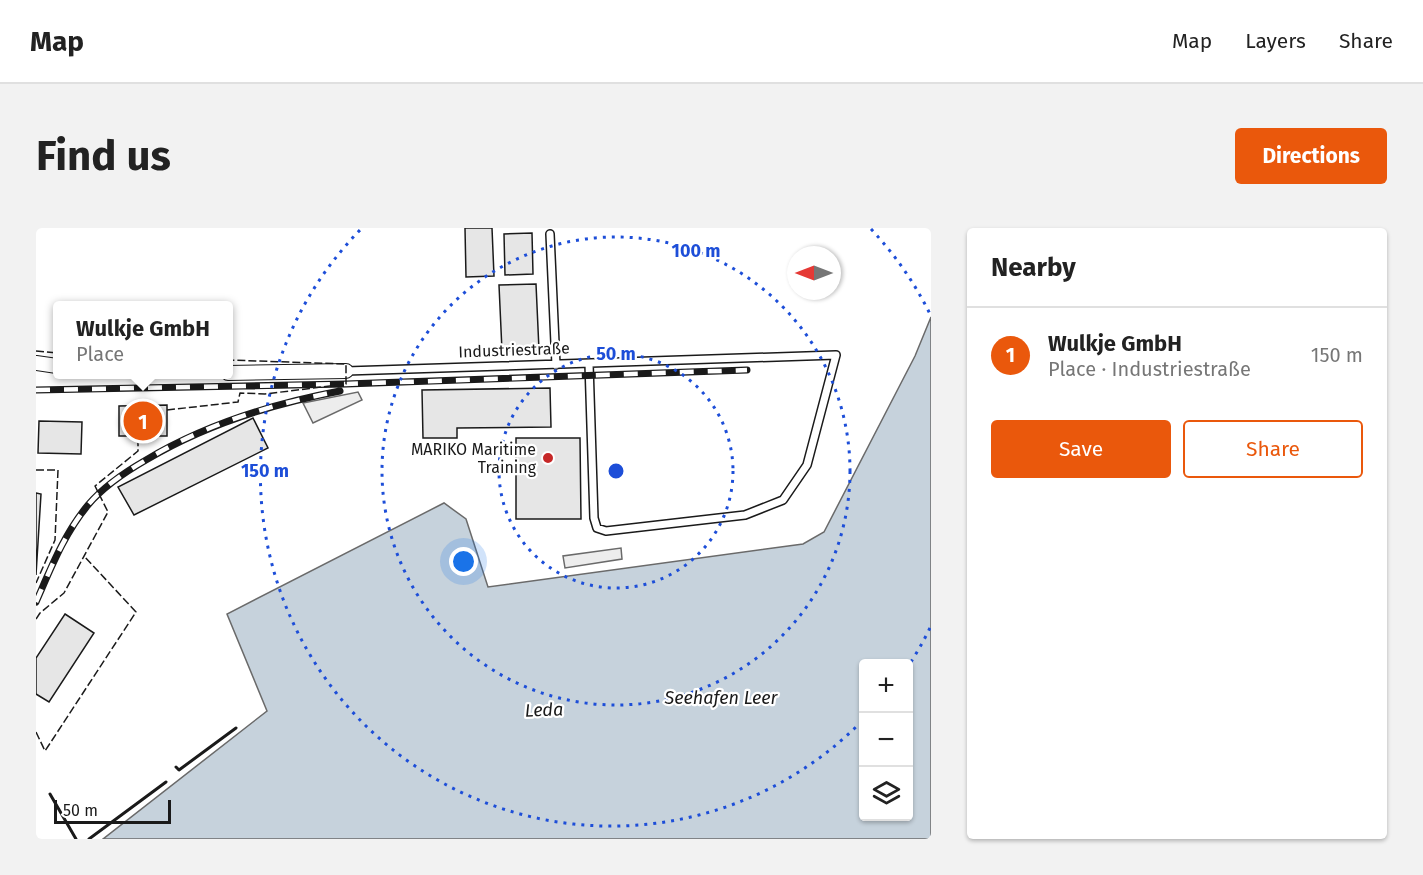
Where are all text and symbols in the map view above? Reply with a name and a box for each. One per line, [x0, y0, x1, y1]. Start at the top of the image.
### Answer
text: Map [30, 25, 84, 58]
text: Map [1172, 28, 1212, 54]
text: Layers [1245, 28, 1306, 54]
text: Share [1339, 28, 1393, 54]
button: Directions [1235, 128, 1387, 184]
text: Find us [36, 131, 171, 181]
text: 100 m [672, 240, 720, 262]
north arrow [787, 246, 841, 300]
text: Nearby [991, 252, 1076, 283]
popup [53, 301, 233, 379]
text: Wulkje GmbH [76, 315, 210, 342]
text: Wulkje GmbH [1048, 330, 1182, 357]
street label: Industriestraße [458, 339, 570, 361]
text: Place [76, 342, 124, 366]
text: 50 m [596, 343, 636, 365]
text: 1 [1006, 343, 1015, 367]
text: 150 m [1311, 343, 1363, 367]
text: Place · Industriestraße [1048, 357, 1251, 381]
pin: 1 [124, 398, 162, 444]
button: Save [991, 420, 1171, 478]
button: Share [1183, 420, 1363, 478]
place label: MARIKO Maritime Training [411, 440, 537, 477]
marker: MARIKO Maritime Training [541, 451, 555, 465]
text: 150 m [241, 460, 289, 482]
centre of rings [606, 461, 626, 481]
your location [449, 547, 478, 576]
map controls [859, 659, 913, 821]
button: + [859, 659, 913, 713]
water label: Seehafen Leer [664, 687, 779, 709]
water label: Leda [524, 698, 564, 722]
button: − [859, 713, 913, 767]
button: layers [859, 767, 913, 821]
scale bar [54, 797, 171, 824]
text: 50 m [63, 801, 98, 820]

